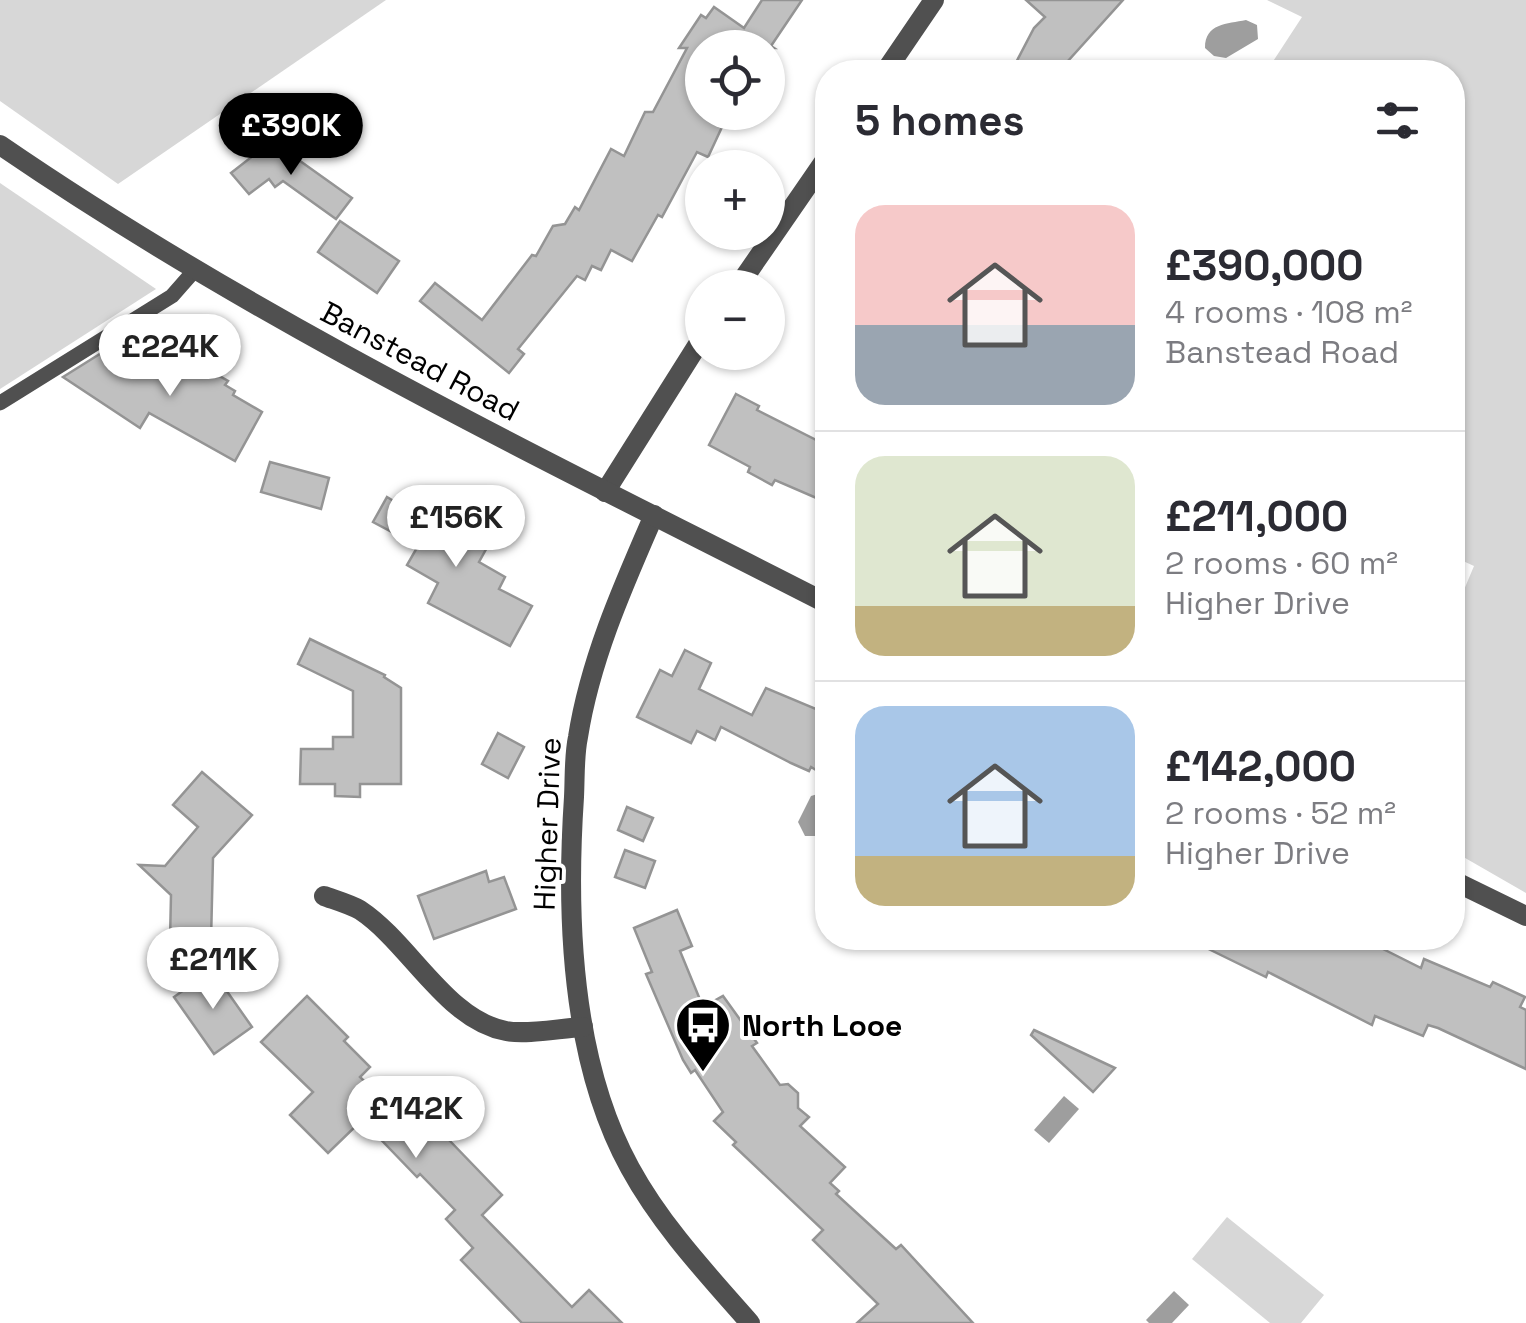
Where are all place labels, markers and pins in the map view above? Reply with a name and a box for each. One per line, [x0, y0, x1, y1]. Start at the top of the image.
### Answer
pin: £390K [221, 93, 361, 178]
pin: £224K [100, 314, 240, 399]
pin: £156K [386, 485, 526, 570]
pin: £211K [143, 927, 283, 1012]
bus stop icon: North Looe [673, 995, 733, 1074]
place label: North Looe [742, 1006, 902, 1045]
pin: £142K [346, 1076, 486, 1161]

